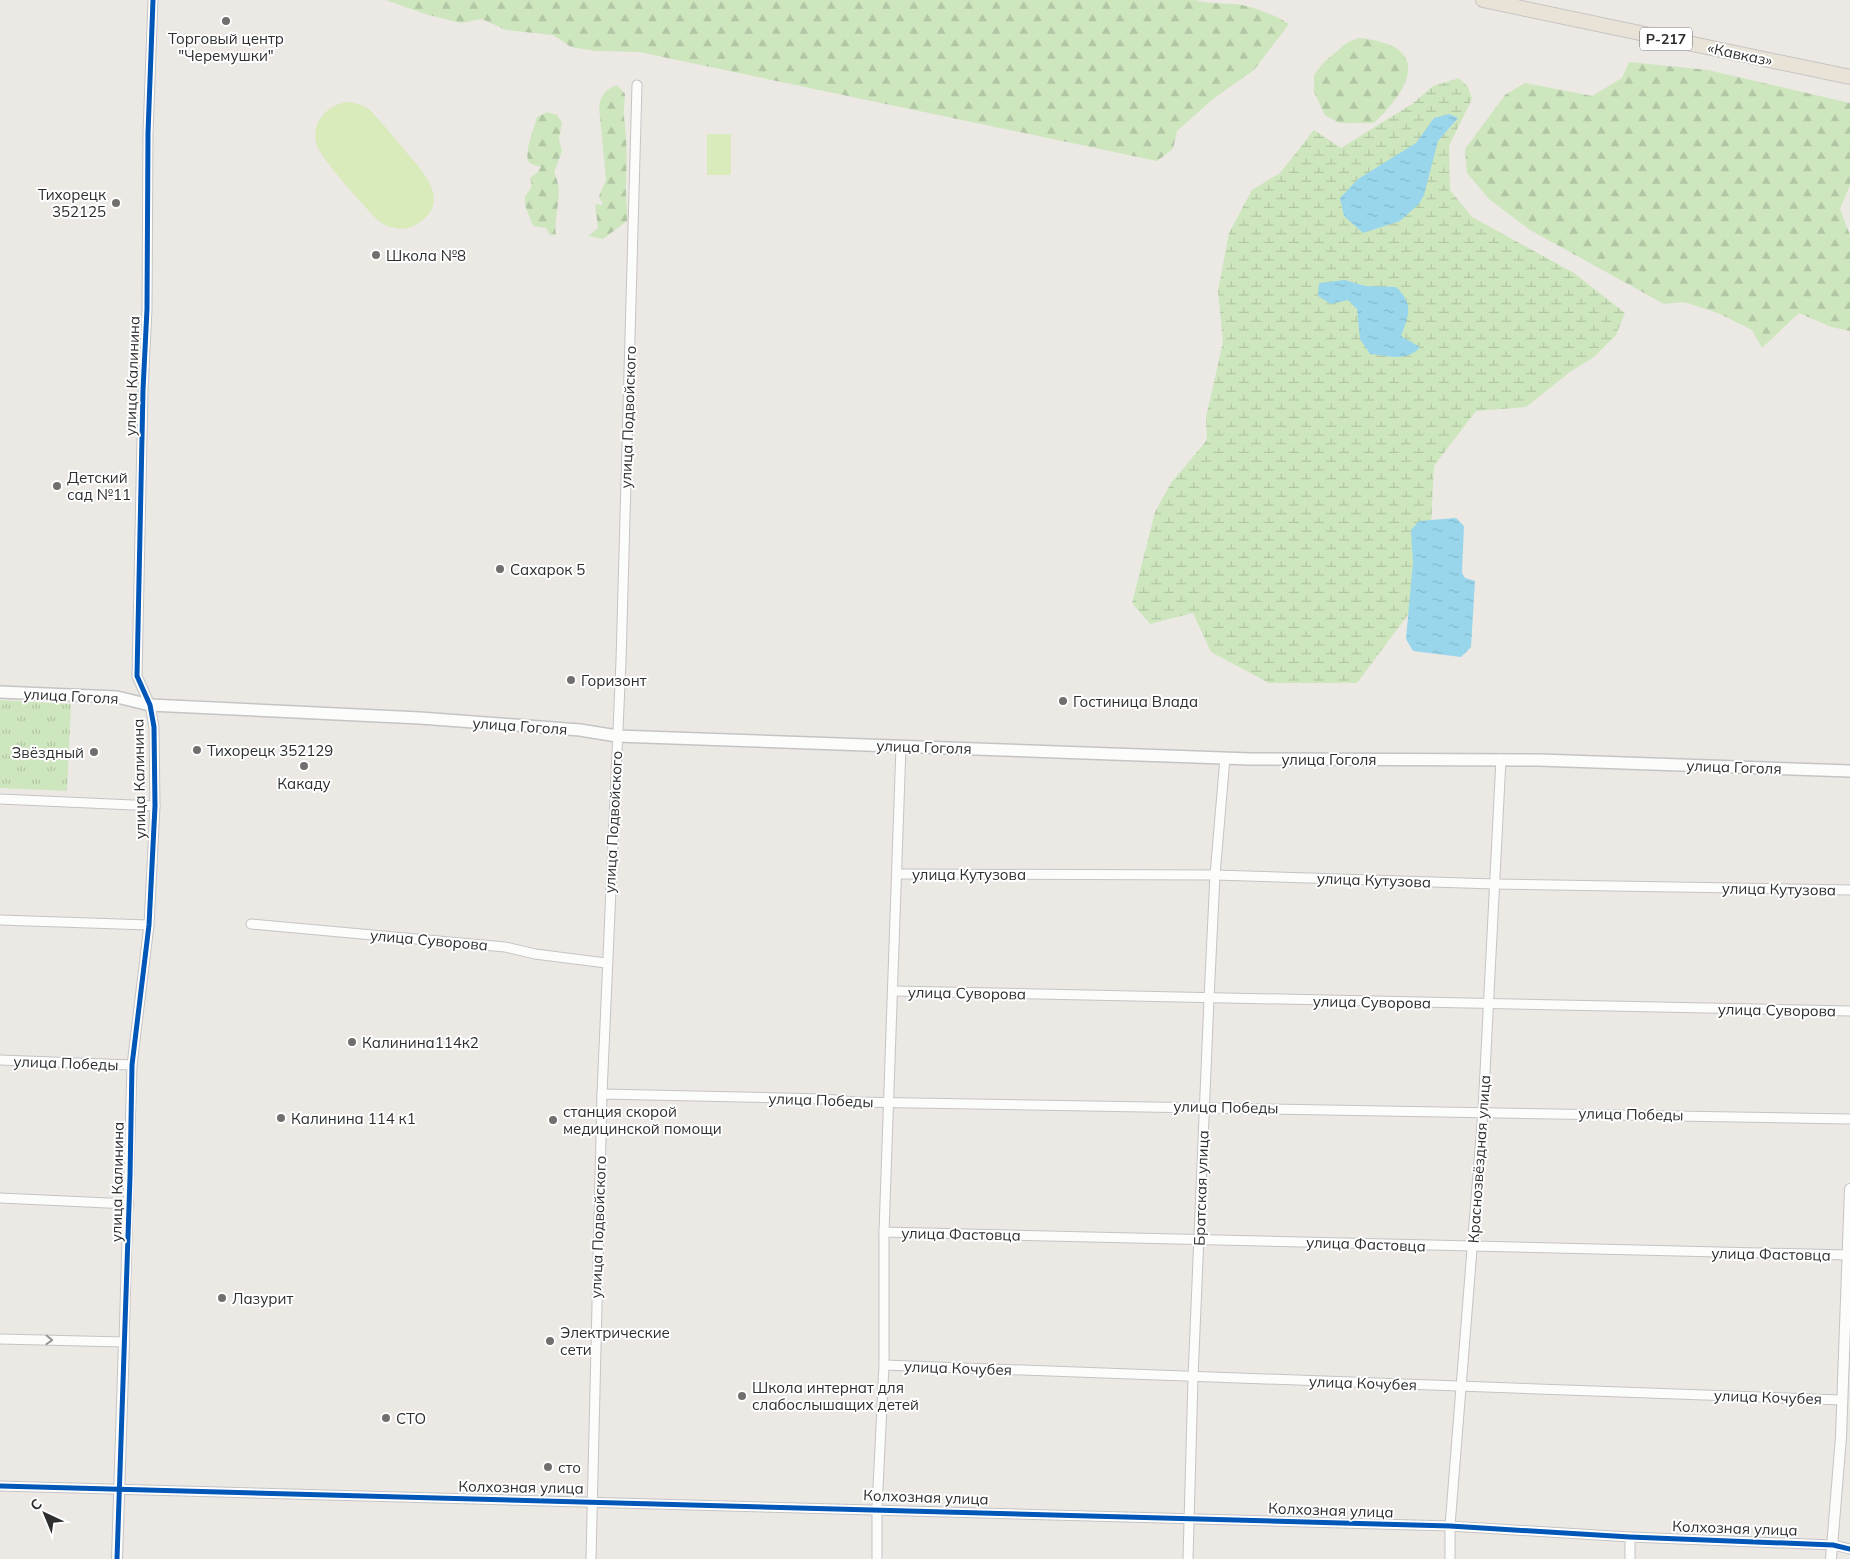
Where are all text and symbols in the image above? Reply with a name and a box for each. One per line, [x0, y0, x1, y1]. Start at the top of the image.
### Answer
marker: Торговый центр "Черемушки" [220, 15, 232, 27]
road number: Р-217 [1640, 28, 1692, 50]
place label: Торговый центр "Черемушки" [168, 29, 284, 65]
street label: «Кавказ» [1706, 38, 1774, 70]
place label: Тихорецк 352125 [38, 185, 107, 221]
marker: Тихорецк 352125 [110, 197, 122, 209]
place label: Школа №8 [386, 246, 466, 265]
marker: Школа №8 [370, 249, 382, 261]
street label: улица Калинина [120, 316, 144, 436]
street label: улица Подвойского [616, 345, 640, 489]
place label: Детский сад №11 [67, 468, 131, 504]
marker: Детский сад №11 [51, 480, 63, 492]
place label: Сахарок 5 [510, 560, 585, 579]
marker: Сахарок 5 [494, 563, 506, 575]
place label: Горизонт [581, 671, 647, 690]
marker: Горизонт [565, 674, 577, 686]
street label: улица Гоголя [23, 684, 119, 708]
place label: Гостиница Влада [1073, 692, 1198, 711]
marker: Гостиница Влада [1057, 695, 1069, 707]
street label: улица Гоголя [472, 713, 568, 739]
street label: улица Калинина [128, 719, 150, 839]
street label: улица Гоголя [876, 736, 972, 758]
place label: Тихорецк 352129 [207, 741, 333, 760]
place label: Звёздный [12, 743, 84, 762]
marker: Тихорецк 352129 [191, 744, 203, 756]
marker: Звёздный [88, 746, 100, 758]
street label: улица Подвойского [600, 750, 626, 894]
street label: улица Гоголя [1281, 750, 1377, 769]
street label: улица Гоголя [1686, 756, 1782, 778]
marker: Какаду [298, 760, 310, 772]
place label: Какаду [277, 774, 331, 793]
street label: улица Кутузова [912, 865, 1026, 884]
street label: улица Кутузова [1317, 869, 1431, 891]
street label: улица Кутузова [1722, 879, 1836, 899]
street label: улица Суворова [369, 925, 489, 955]
street label: улица Суворова [908, 982, 1026, 1004]
street label: улица Суворова [1313, 991, 1431, 1013]
street label: улица Суворова [1718, 999, 1836, 1021]
place label: Калинина114к2 [362, 1033, 479, 1052]
marker: Калинина114к2 [346, 1036, 358, 1048]
street label: улица Победы [13, 1052, 119, 1074]
street label: Краснозвёздная улица [1464, 1074, 1494, 1244]
street label: улица Победы [768, 1089, 874, 1111]
street label: улица Победы [1173, 1097, 1279, 1117]
place label: станция скорой медицинской помощи [563, 1102, 722, 1138]
street label: улица Победы [1578, 1104, 1684, 1124]
place label: Калинина 114 к1 [291, 1109, 416, 1128]
marker: Калинина 114 к1 [275, 1112, 287, 1124]
marker: станция скорой медицинской помощи [547, 1114, 559, 1126]
street label: улица Калинина [106, 1122, 128, 1242]
street label: Братская улица [1189, 1130, 1213, 1246]
street label: улица Подвойского [586, 1155, 610, 1299]
street label: улица Фастовца [901, 1223, 1021, 1245]
street label: улица Фастовца [1306, 1232, 1426, 1256]
street label: улица Фастовца [1711, 1243, 1831, 1265]
place label: Лазурит [232, 1289, 293, 1308]
marker: Лазурит [216, 1292, 228, 1304]
place label: Электрические сети [560, 1323, 670, 1359]
one-way arrow [45, 1335, 53, 1346]
marker: Электрические сети [544, 1335, 556, 1347]
street label: улица Кочубея [904, 1357, 1012, 1379]
street label: улица Кочубея [1309, 1372, 1417, 1394]
place label: Школа интернат для слабослышащих детей [752, 1378, 919, 1414]
street label: улица Кочубея [1714, 1386, 1822, 1408]
marker: Школа интернат для слабослышащих детей [736, 1390, 748, 1402]
place label: СТО [396, 1409, 426, 1428]
marker: СТО [380, 1412, 392, 1424]
place label: сто [558, 1458, 581, 1477]
marker: сто [542, 1461, 554, 1473]
street label: Колхозная улица [458, 1476, 584, 1498]
street label: Колхозная улица [863, 1485, 989, 1509]
north arrow [20, 1489, 70, 1539]
text: С [26, 1495, 46, 1514]
street label: Колхозная улица [1268, 1498, 1394, 1522]
street label: Колхозная улица [1672, 1516, 1798, 1540]

